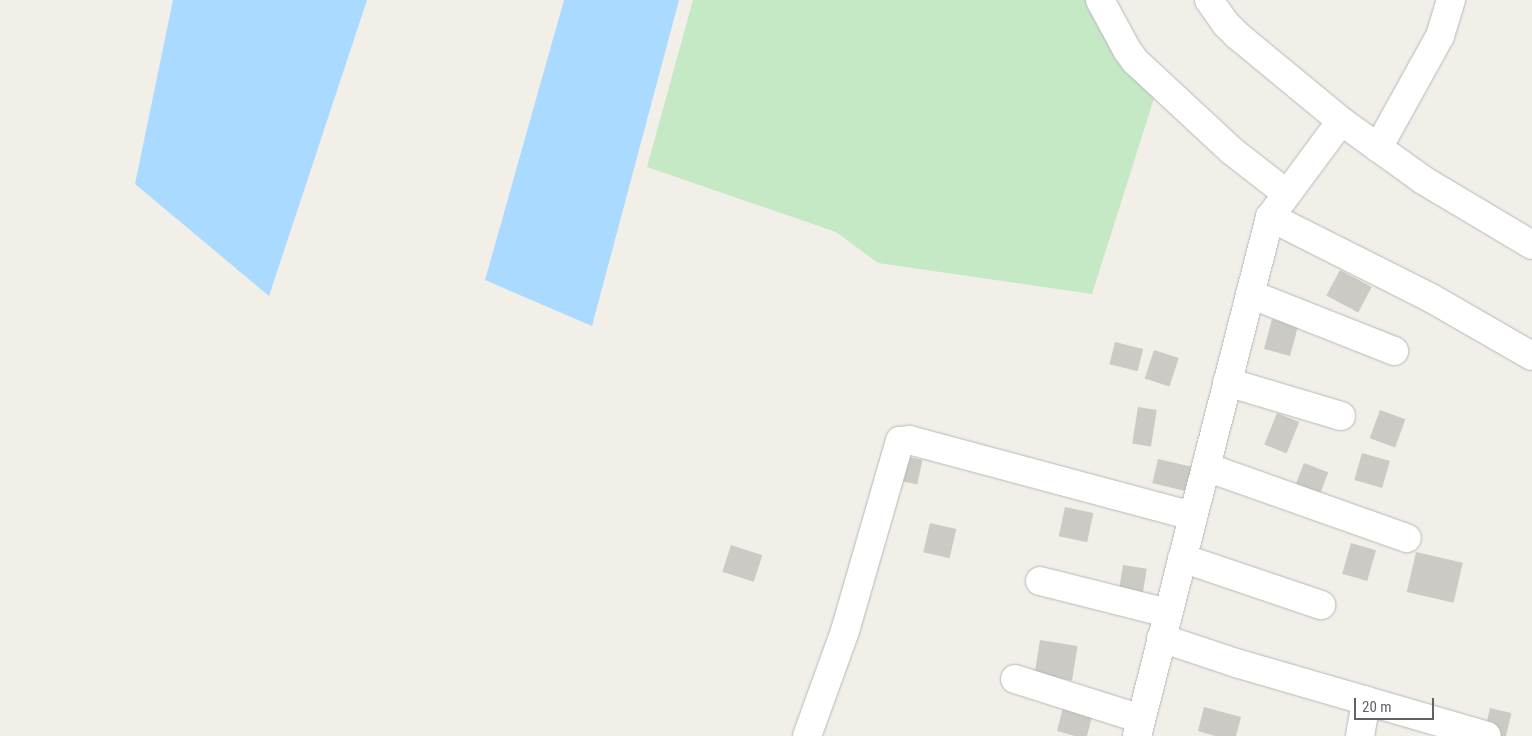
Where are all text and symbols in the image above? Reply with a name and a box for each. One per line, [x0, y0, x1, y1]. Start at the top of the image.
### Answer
scale bar [1357, 688, 1437, 720]
text: 20 m [1362, 698, 1392, 716]

